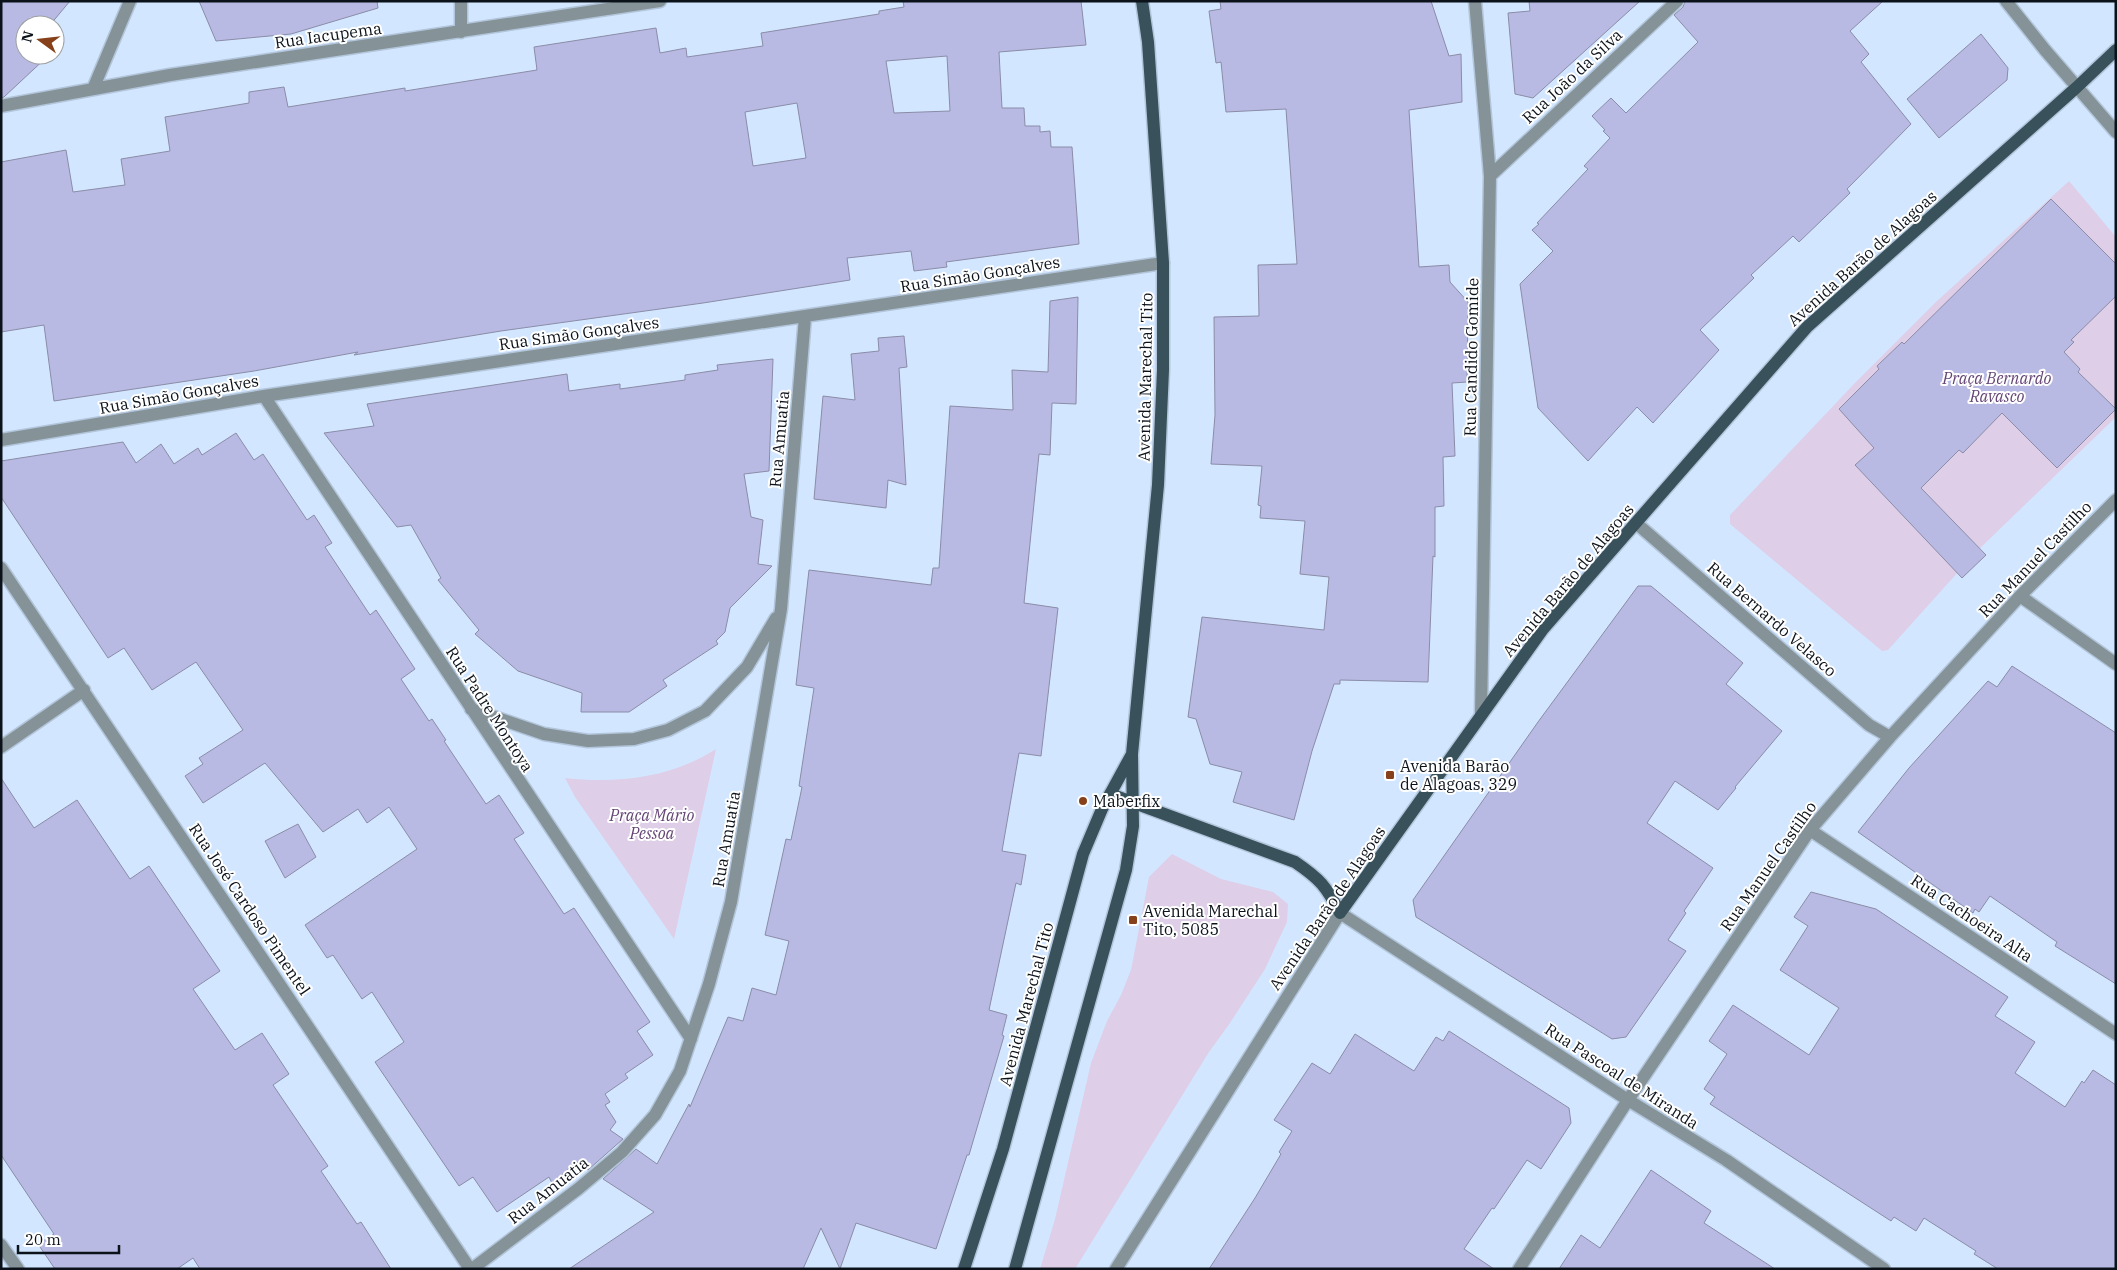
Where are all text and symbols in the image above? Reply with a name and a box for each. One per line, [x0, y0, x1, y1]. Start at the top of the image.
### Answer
north arrow [15, 15, 65, 65]
street label: Rua Iacupema [273, 18, 383, 52]
street label: Rua João da Silva [1518, 24, 1626, 127]
text: N [17, 29, 38, 44]
street label: Avenida Barão de Alagoas [1783, 186, 1941, 330]
street label: Rua Simão Gonçalves [899, 251, 1061, 297]
street label: Rua Candido Gomide [1460, 278, 1482, 436]
street label: Avenida Marechal Tito [1134, 292, 1156, 462]
street label: Rua Simão Gonçalves [498, 312, 660, 354]
park label: Praça Bernardo Ravasco [1942, 368, 2051, 406]
street label: Rua Simão Gonçalves [98, 370, 260, 418]
street label: Rua Amuatia [765, 389, 793, 488]
street label: Rua Manuel Castilho [1974, 497, 2096, 621]
street label: Avenida Barão de Alagoas [1498, 499, 1638, 661]
street label: Rua Bernardo Velasco [1703, 557, 1841, 681]
street label: Rua Padre Montoya [442, 643, 538, 776]
place label: Avenida Barão de Alagoas, 329 [1400, 756, 1517, 794]
marker: Avenida Barão de Alagoas, 329 [1384, 769, 1396, 781]
street label: Rua Amuatia [708, 789, 744, 889]
place label: Maberfix [1093, 791, 1160, 811]
marker: Maberfix [1077, 795, 1089, 807]
street label: Rua Manuel Castilho [1716, 797, 1820, 935]
park label: Praça Mário Pessoa [609, 805, 695, 843]
street label: Rua José Cardoso Pimentel [185, 819, 315, 999]
street label: Avenida Barão de Alagoas [1265, 822, 1389, 994]
street label: Rua Cachoeira Alta [1907, 870, 2037, 966]
place label: Avenida Marechal Tito, 5085 [1143, 901, 1278, 939]
marker: Avenida Marechal Tito, 5085 [1127, 914, 1139, 926]
street label: Avenida Marechal Tito [994, 920, 1058, 1088]
street label: Rua Pascoal de Miranda [1541, 1019, 1703, 1133]
street label: Rua Amuatia [504, 1152, 593, 1228]
scale bar [18, 1222, 119, 1254]
text: 20 m [25, 1230, 61, 1249]

